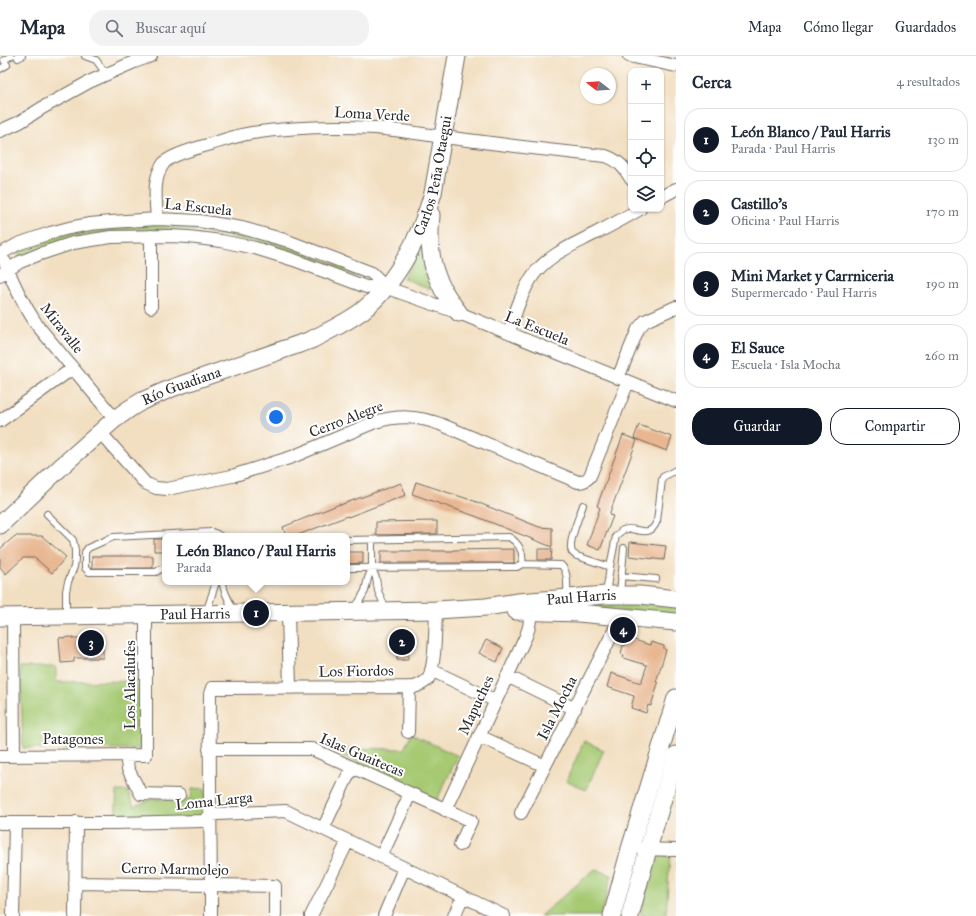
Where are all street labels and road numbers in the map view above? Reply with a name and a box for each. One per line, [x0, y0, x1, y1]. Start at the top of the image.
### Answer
street label: Loma Verde [334, 103, 410, 125]
street label: Carlos Peña Otaegui [409, 114, 455, 239]
street label: La Escuela [163, 195, 233, 220]
street label: Miravalle [37, 299, 87, 357]
street label: La Escuela [502, 307, 572, 349]
street label: Río Guadiana [139, 363, 224, 409]
street label: Cerro Alegre [307, 397, 385, 441]
street label: Paul Harris [546, 586, 616, 609]
street label: Paul Harris [160, 604, 230, 623]
street label: Los Alacalufes [121, 640, 139, 730]
street label: Los Fiordos [318, 661, 394, 681]
street label: Mapuches [454, 672, 498, 738]
street label: Isla Mocha [533, 672, 581, 743]
street label: Islas Guaitecas [317, 729, 407, 781]
street label: Patagones [43, 730, 103, 748]
street label: Loma Larga [175, 788, 254, 814]
street label: Cerro Marmolejo [121, 859, 229, 879]

